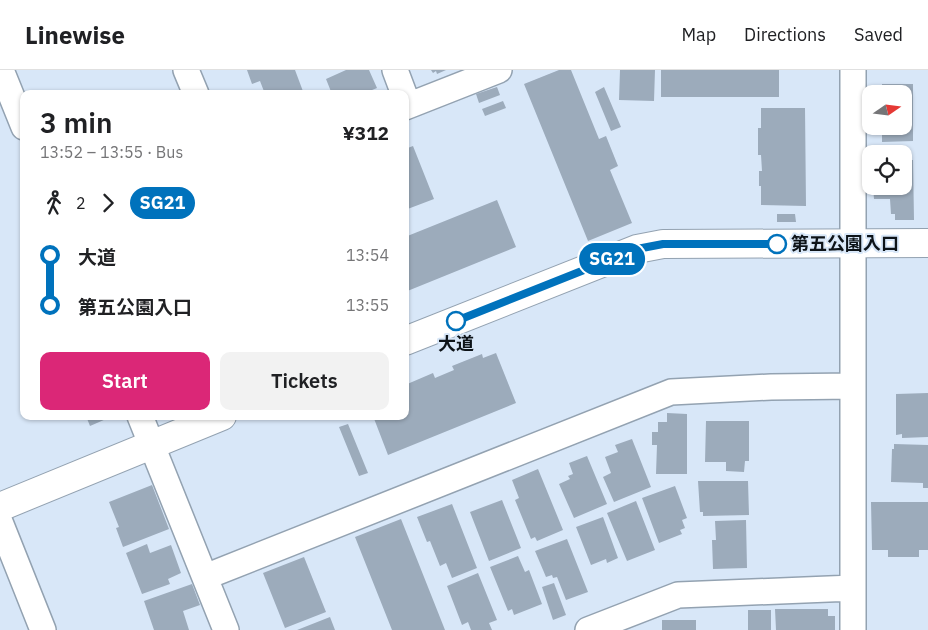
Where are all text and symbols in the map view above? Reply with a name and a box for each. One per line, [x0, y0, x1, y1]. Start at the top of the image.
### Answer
text: Linewise [25, 19, 125, 51]
text: Map [681, 23, 716, 46]
text: Directions [744, 23, 826, 46]
text: Saved [854, 23, 903, 46]
north arrow [862, 85, 912, 135]
map controls [862, 85, 912, 195]
text: 3 min [40, 104, 112, 141]
text: ¥312 [342, 121, 389, 145]
text: 13:52 – 13:55 · Bus [40, 142, 183, 162]
button: locate [862, 145, 912, 195]
icon: walk [40, 189, 68, 217]
icon: forward [94, 189, 122, 217]
text: SG21 [140, 191, 185, 214]
text: 2 [76, 193, 86, 213]
place label: 第五公園入口 [791, 232, 899, 255]
marker: 第五公園入口 [767, 234, 787, 254]
line badge: SG21 [577, 243, 647, 275]
text: 大道 [78, 245, 116, 269]
text: 13:54 [346, 245, 389, 265]
text: SG21 [589, 247, 635, 270]
text: 第五公園入口 [78, 295, 192, 319]
text: 13:55 [346, 295, 389, 315]
marker: 大道 [446, 311, 466, 331]
place label: 大道 [438, 332, 474, 355]
button: Start [40, 352, 210, 410]
button: Tickets [220, 352, 389, 410]

